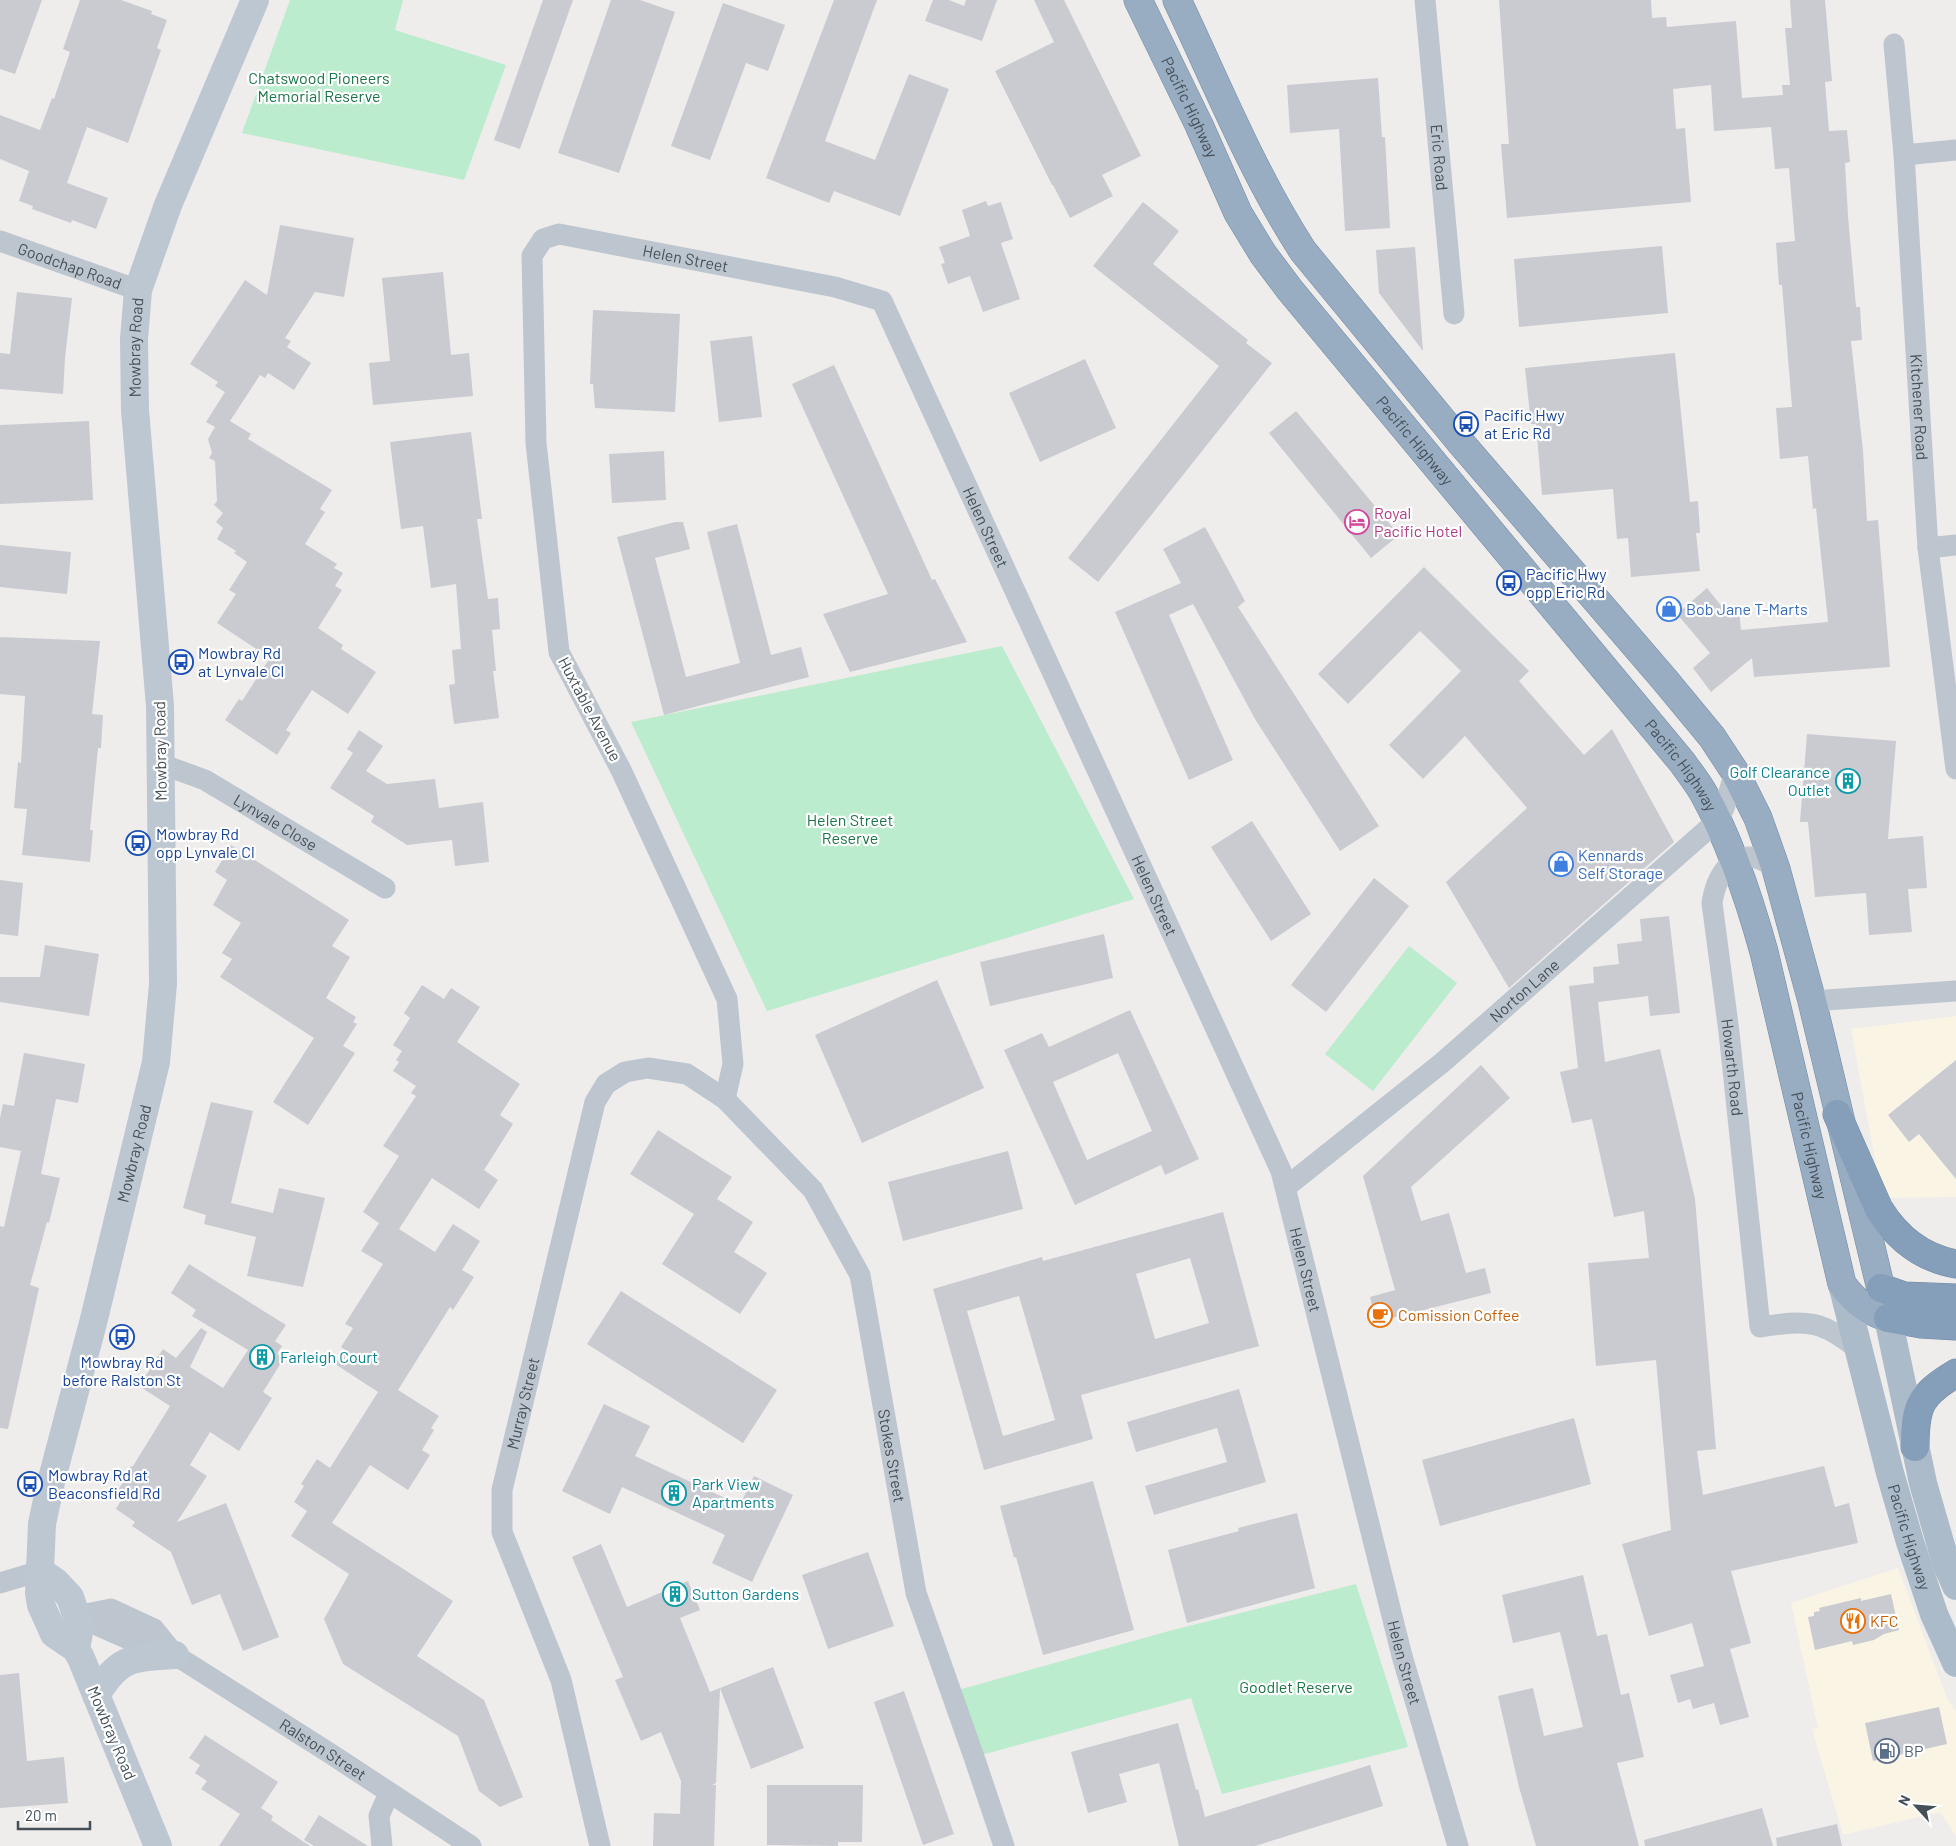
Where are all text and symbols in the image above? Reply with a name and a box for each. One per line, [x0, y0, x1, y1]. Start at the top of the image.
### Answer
street label: Pacific Highway [1158, 53, 1223, 161]
park label: Chatswood Pioneers Memorial Reserve [248, 68, 390, 105]
street label: Eric Road [1428, 123, 1453, 191]
street label: Goodchap Road [16, 238, 124, 292]
street label: Helen Street [641, 240, 730, 275]
street label: Mowbray Road [124, 297, 146, 398]
street label: Kitchener Road [1907, 353, 1933, 461]
street label: Pacific Highway [1373, 392, 1458, 489]
place label: Pacific Hwy at Eric Rd [1484, 405, 1565, 442]
bus stop icon: Pacific Hwy at Eric Rd [1453, 411, 1479, 437]
street label: Helen Street [959, 484, 1013, 570]
place label: Royal Pacific Hotel [1374, 503, 1462, 540]
hotel icon: Royal Pacific Hotel [1344, 509, 1370, 535]
place label: Pacific Hwy opp Eric Rd [1526, 564, 1607, 601]
bus stop icon: Pacific Hwy opp Eric Rd [1496, 570, 1522, 596]
shop icon: Bob Jane T-Marts [1656, 596, 1682, 622]
place label: Bob Jane T-Marts [1686, 599, 1808, 618]
place label: Mowbray Rd at Lynvale Cl [198, 643, 284, 680]
bus stop icon: Mowbray Rd at Lynvale Cl [168, 649, 194, 675]
street label: Huxtable Avenue [555, 653, 626, 764]
street label: Mowbray Road [149, 701, 170, 801]
street label: Pacific Highway [1641, 715, 1722, 815]
place label: Golf Clearance Outlet [1730, 762, 1830, 799]
building icon: Golf Clearance Outlet [1835, 768, 1861, 794]
street label: Lynvale Close [230, 789, 321, 854]
park label: Helen Street Reserve [807, 810, 893, 847]
place label: Mowbray Rd opp Lynvale Cl [156, 824, 255, 861]
bus stop icon: Mowbray Rd opp Lynvale Cl [125, 830, 151, 856]
place label: Kennards Self Storage [1578, 845, 1663, 882]
shop icon: Kennards Self Storage [1548, 851, 1574, 877]
street label: Helen Street [1128, 852, 1182, 938]
street label: Norton Lane [1485, 955, 1563, 1026]
street label: Howarth Road [1718, 1017, 1748, 1117]
street label: Pacific Highway [1788, 1090, 1832, 1202]
street label: Mowbray Road [113, 1102, 154, 1204]
street label: Helen Street [1286, 1225, 1326, 1314]
cafe icon: Comission Coffee [1367, 1302, 1393, 1328]
place label: Comission Coffee [1398, 1305, 1520, 1324]
bus stop icon: Mowbray Rd before Ralston St [109, 1324, 135, 1350]
building icon: Farleigh Court [249, 1344, 275, 1370]
place label: Farleigh Court [280, 1347, 378, 1366]
place label: Mowbray Rd before Ralston St [63, 1352, 181, 1389]
street label: Murray Street [502, 1355, 542, 1451]
street label: Stokes Street [875, 1408, 910, 1504]
place label: Mowbray Rd at Beaconsfield Rd [48, 1465, 160, 1502]
bus stop icon: Mowbray Rd at Beaconsfield Rd [17, 1471, 43, 1497]
place label: Park View Apartments [692, 1474, 774, 1511]
building icon: Park View Apartments [661, 1480, 687, 1506]
street label: Pacific Highway [1885, 1482, 1936, 1593]
building icon: Sutton Gardens [662, 1581, 688, 1607]
place label: Sutton Gardens [692, 1584, 799, 1603]
restaurant icon: KFC [1840, 1608, 1866, 1634]
place label: KFC [1870, 1611, 1899, 1630]
street label: Helen Street [1384, 1618, 1426, 1707]
park label: Goodlet Reserve [1239, 1677, 1353, 1696]
street label: Mowbray Road [84, 1683, 141, 1783]
street label: Ralston Street [276, 1714, 370, 1784]
fuel station icon: BP [1874, 1738, 1900, 1764]
place label: BP [1904, 1741, 1924, 1760]
north arrow [1891, 1781, 1941, 1831]
text: N [1894, 1792, 1914, 1808]
scale bar [18, 1798, 90, 1830]
text: 20 m [25, 1806, 57, 1824]

